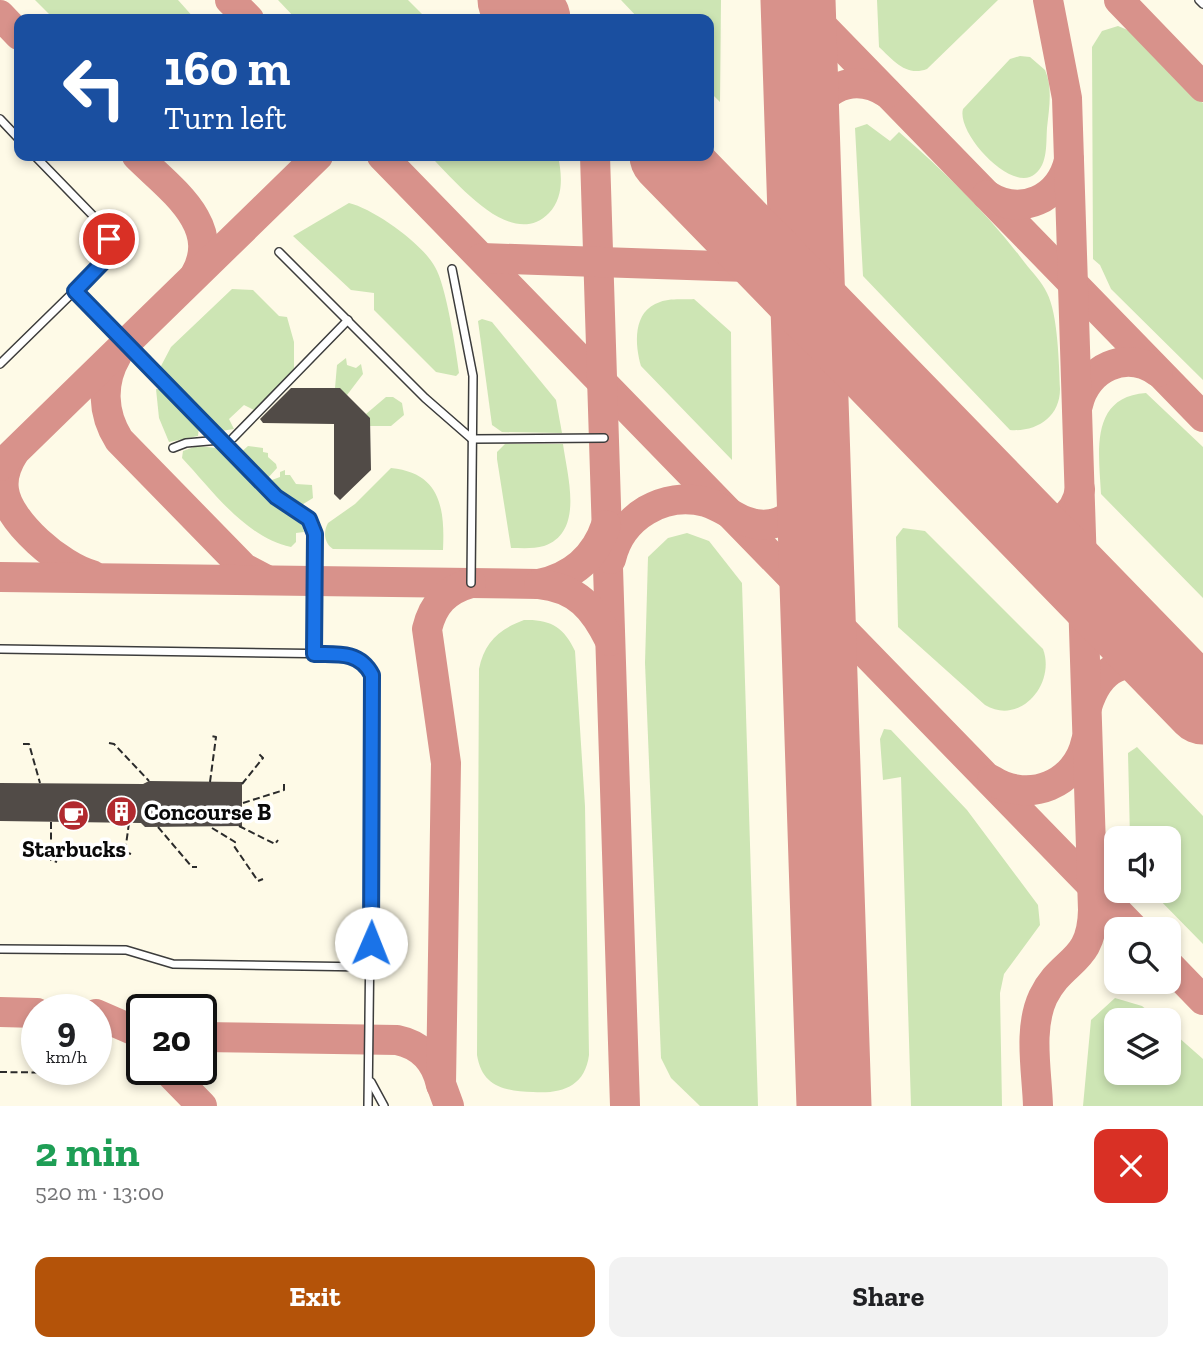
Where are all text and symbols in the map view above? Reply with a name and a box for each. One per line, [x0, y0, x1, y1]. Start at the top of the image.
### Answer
text: 160 m [164, 39, 290, 98]
icon: left [49, 42, 140, 133]
text: Turn left [164, 99, 286, 137]
pin [79, 209, 139, 269]
icon: arrive [90, 220, 128, 258]
building icon: Concourse B [104, 795, 138, 829]
cafe icon: Starbucks [57, 798, 91, 832]
place label: Concourse B [144, 798, 271, 826]
map controls [1104, 826, 1181, 1085]
button: sound [1104, 826, 1181, 903]
place label: Starbucks [22, 835, 126, 863]
position arrow [334, 906, 408, 980]
button: search [1104, 917, 1181, 994]
speed limit sign: 20 [126, 994, 217, 1085]
button: layers [1104, 1008, 1181, 1085]
text: 9 [57, 1009, 76, 1051]
text: km/h [46, 1046, 87, 1068]
text: 2 min [35, 1126, 140, 1177]
button: close [1094, 1129, 1168, 1203]
text: 520 m · 13:00 [35, 1178, 164, 1206]
button: Exit [35, 1257, 595, 1337]
button: Share [609, 1257, 1168, 1337]

